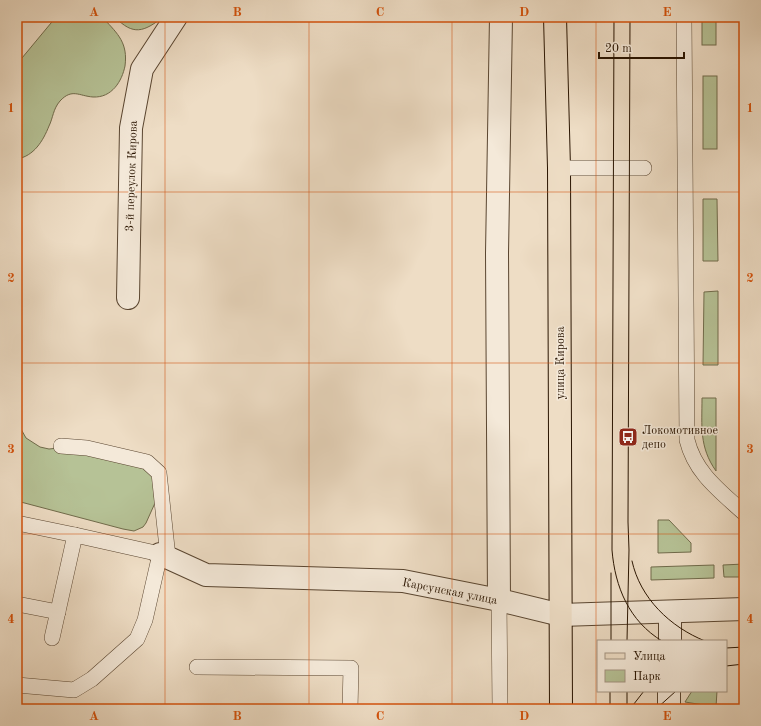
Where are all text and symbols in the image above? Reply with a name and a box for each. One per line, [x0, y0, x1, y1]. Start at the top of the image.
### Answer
text: A [89, 6, 99, 19]
text: B [232, 6, 242, 19]
text: C [376, 6, 384, 19]
text: D [519, 6, 529, 19]
text: E [663, 6, 672, 19]
scale bar [599, 34, 684, 60]
text: 20 m [605, 43, 632, 55]
text: 1 [7, 102, 15, 115]
text: 1 [746, 102, 754, 115]
street label: 3-й переулок Кирова [124, 120, 140, 232]
text: 2 [7, 272, 15, 285]
text: 2 [746, 272, 754, 285]
street label: улица Кирова [555, 326, 567, 400]
place label: Локомотивное депо [642, 425, 719, 451]
bus stop icon: Локомотивное депо [617, 426, 639, 448]
text: 3 [7, 443, 15, 456]
text: 3 [746, 443, 754, 456]
street label: Карсунская улица [401, 577, 498, 607]
text: 4 [7, 613, 15, 626]
text: 4 [746, 613, 754, 626]
legend [597, 640, 727, 692]
text: Улица [633, 651, 666, 663]
text: Парк [633, 671, 661, 683]
text: A [89, 710, 99, 723]
text: B [232, 710, 242, 723]
text: C [376, 710, 384, 723]
text: D [519, 710, 529, 723]
text: E [663, 710, 672, 723]

